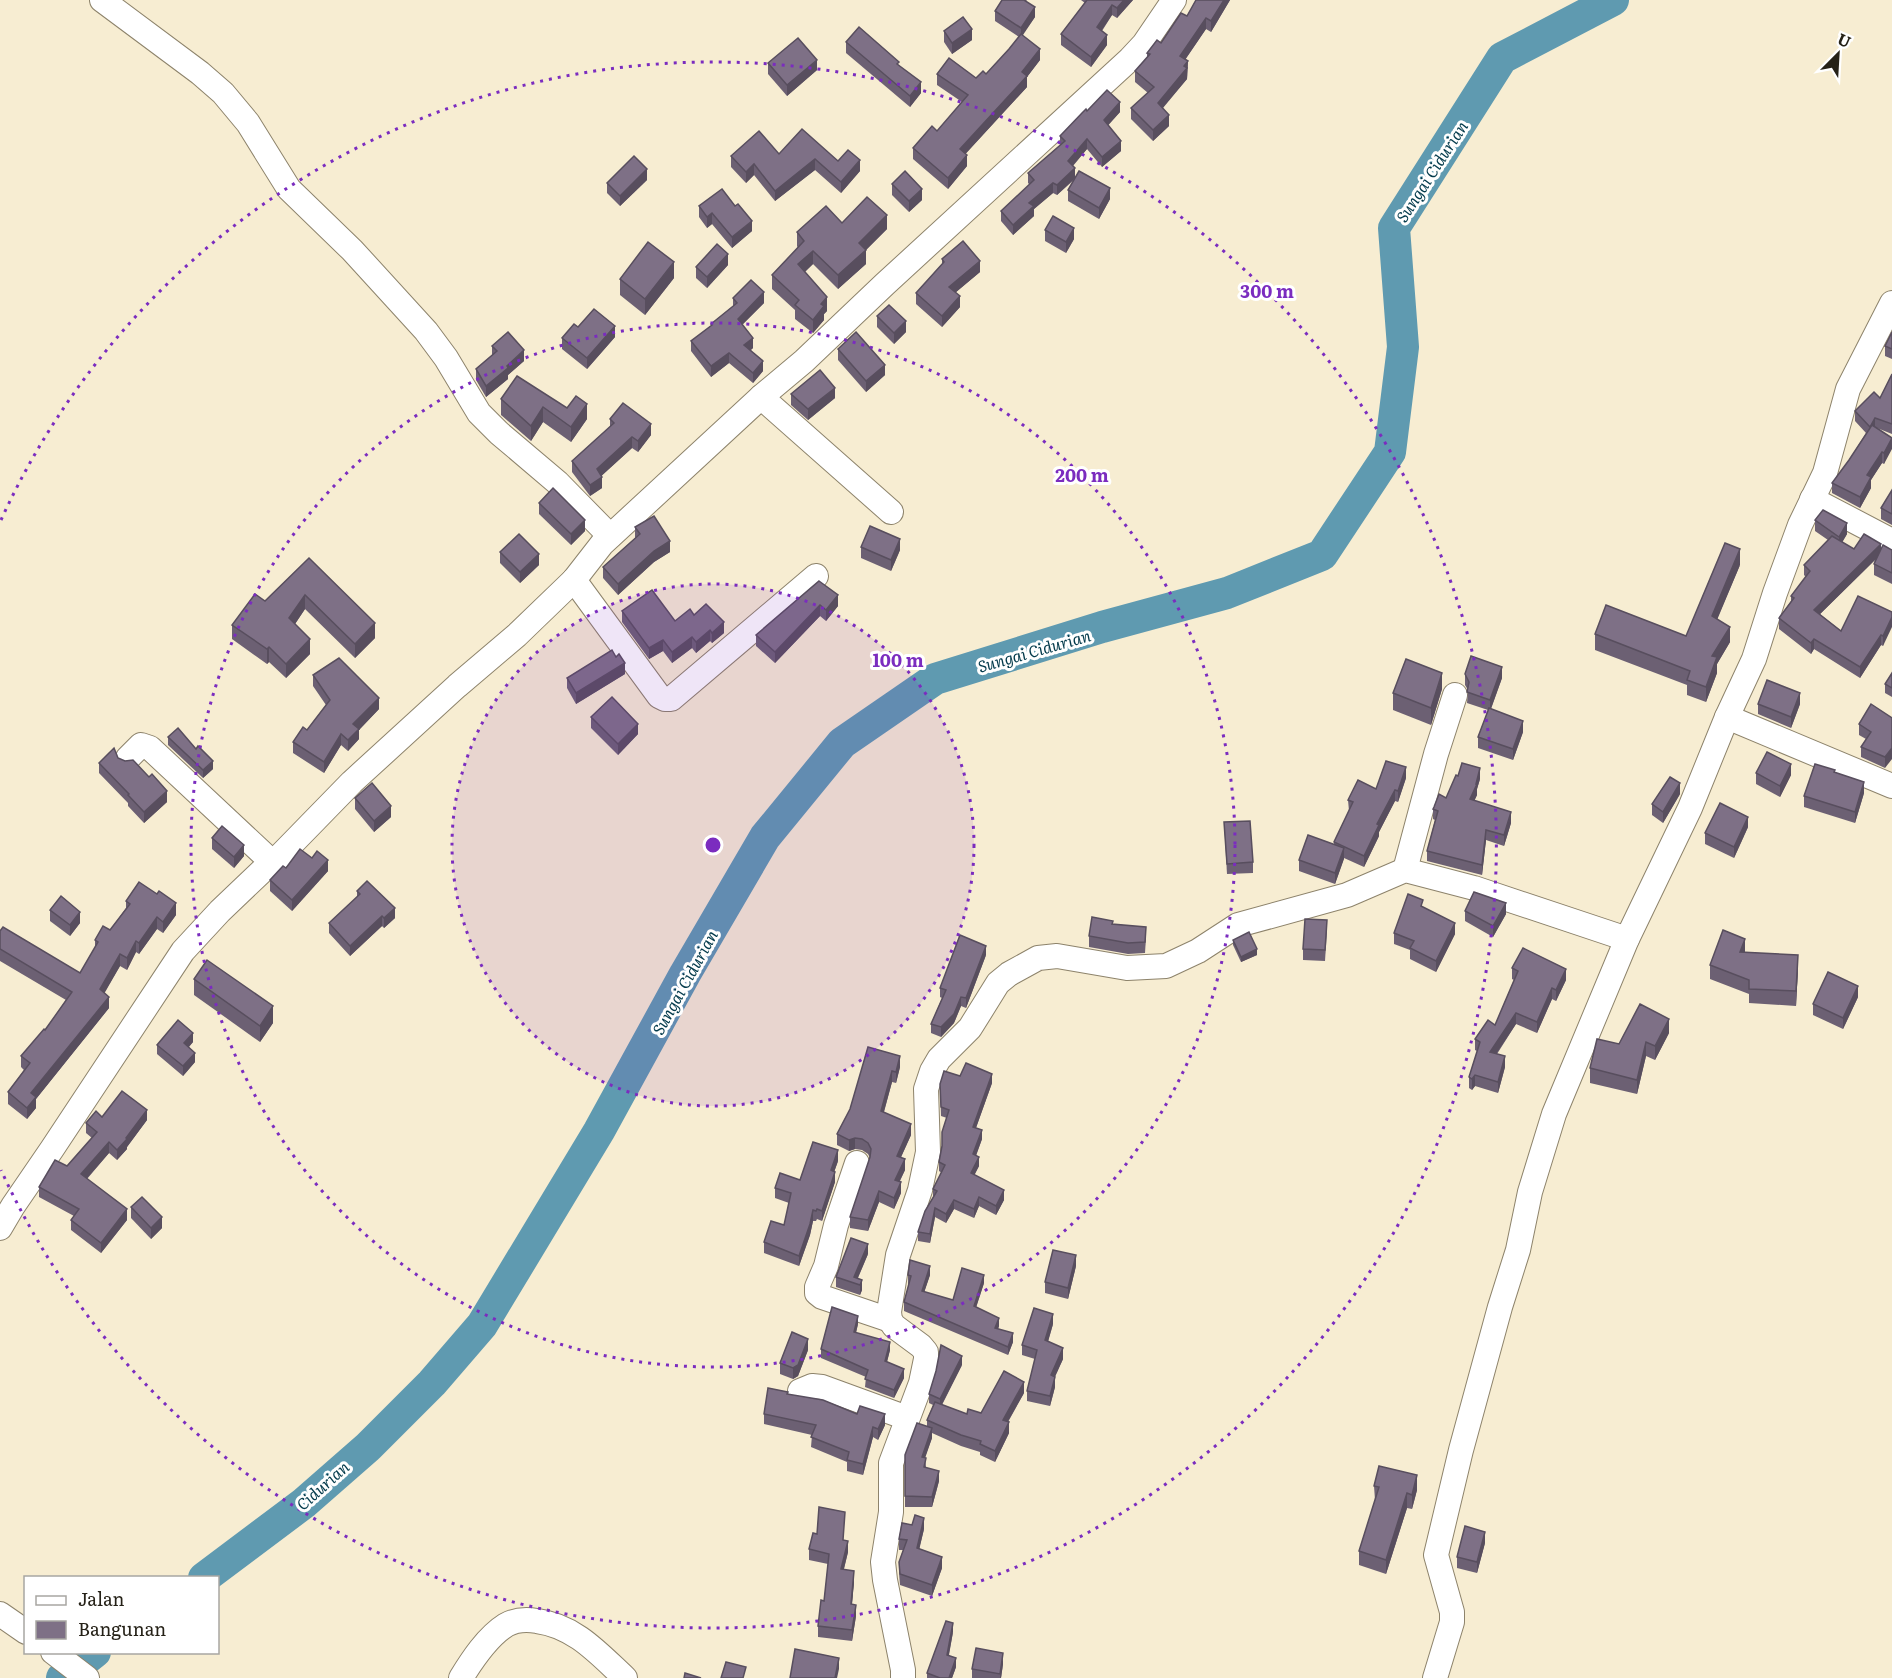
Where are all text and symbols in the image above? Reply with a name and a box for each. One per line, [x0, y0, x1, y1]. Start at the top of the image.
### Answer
north arrow [1808, 24, 1868, 84]
text: U [1834, 26, 1856, 53]
water label: Sungai Cidurian [1389, 115, 1473, 226]
text: 300 m [1240, 277, 1294, 304]
text: 200 m [1055, 461, 1109, 488]
water label: Sungai Cidurian [975, 622, 1094, 678]
text: 100 m [872, 646, 924, 673]
centre of rings [703, 835, 723, 855]
water label: Sungai Cidurian [645, 925, 723, 1039]
water label: Cidurian [290, 1454, 354, 1515]
legend [24, 1576, 219, 1654]
text: Jalan [78, 1585, 125, 1612]
text: Bangunan [78, 1615, 166, 1642]

